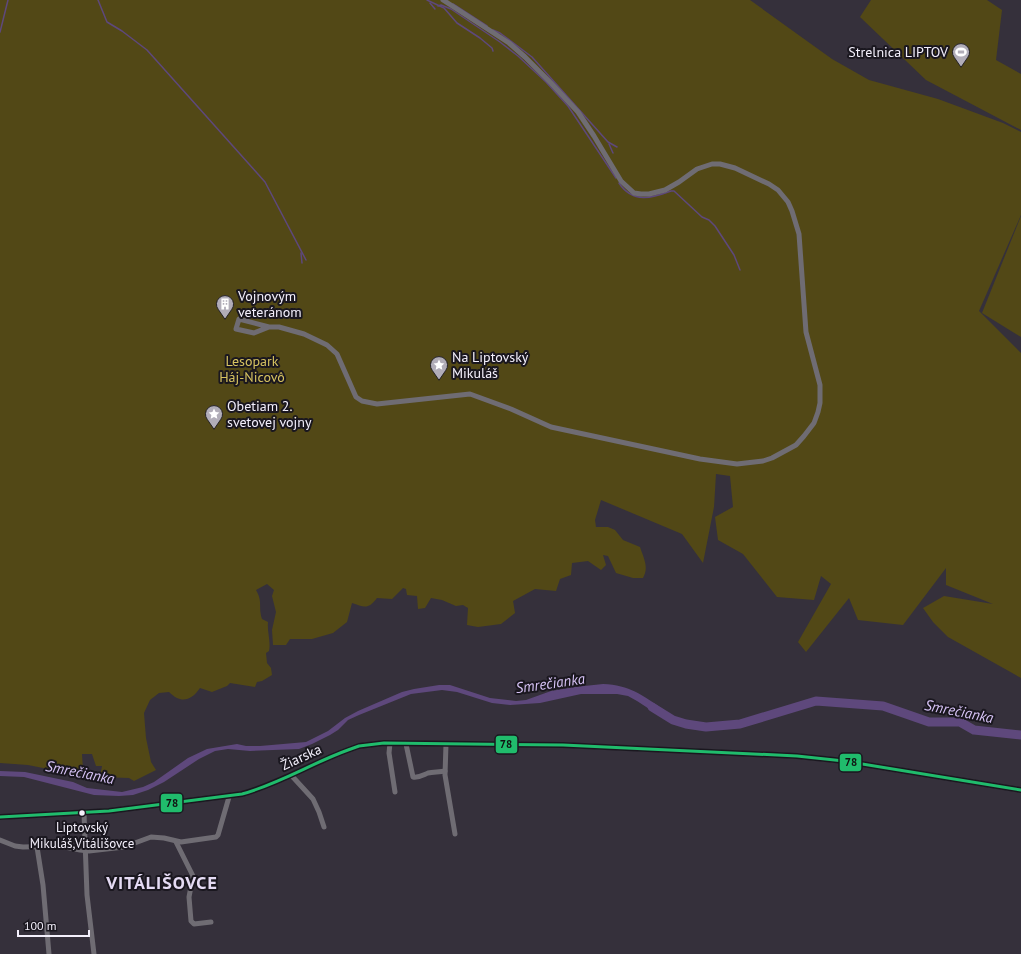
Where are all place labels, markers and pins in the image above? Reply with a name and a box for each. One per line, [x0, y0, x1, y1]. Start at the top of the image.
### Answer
sports icon: Strelnica LIPTOV [951, 42, 971, 67]
place label: Strelnica LIPTOV [848, 43, 948, 61]
place label: Vojnovým veteránom [237, 287, 302, 321]
building icon: Vojnovým veteránom [215, 294, 235, 319]
place label: Na Liptovský Mikuláš [452, 348, 529, 382]
place icon: Na Liptovský Mikuláš [429, 355, 449, 380]
place label: Obetiam 2. svetovej vojny [227, 397, 312, 431]
place icon: Obetiam 2. svetovej vojny [204, 404, 224, 429]
marker: Liptovský Mikuláš,Vitálišovce [77, 808, 87, 818]
place label: Liptovský Mikuláš,Vitálišovce [30, 819, 134, 852]

